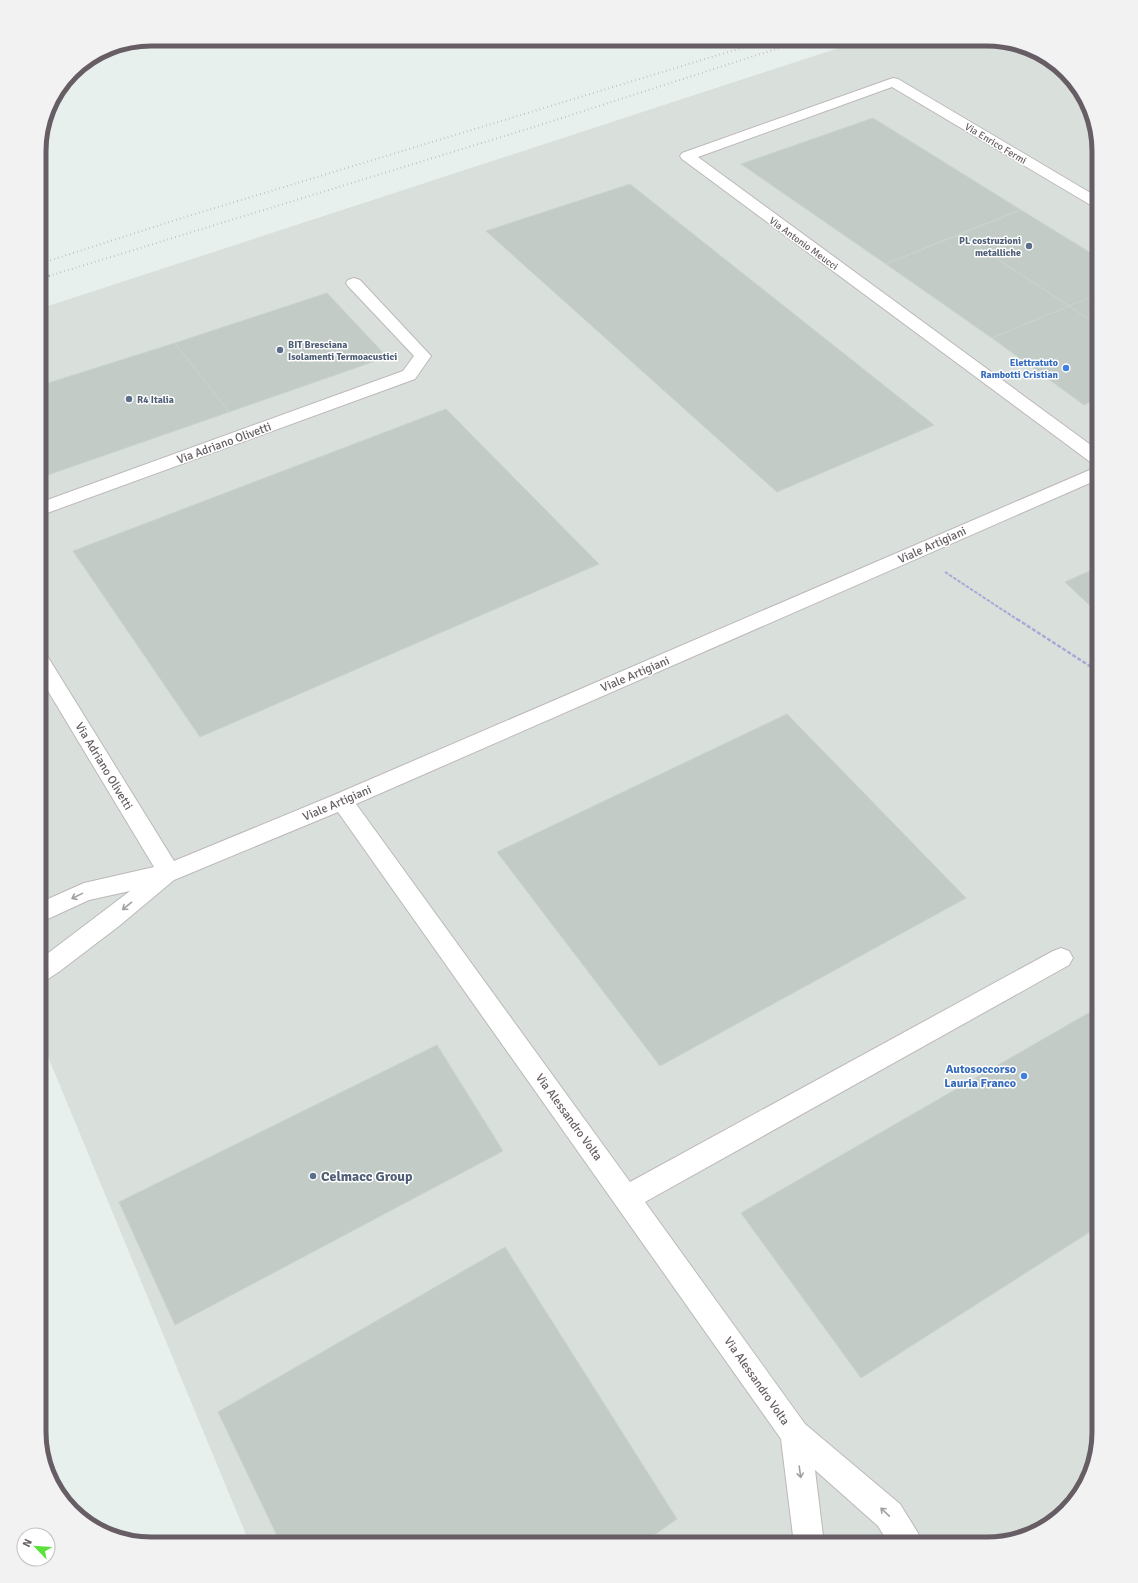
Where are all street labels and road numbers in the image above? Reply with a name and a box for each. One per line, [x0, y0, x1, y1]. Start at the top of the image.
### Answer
street label: Via Enrico Fermi [962, 121, 1028, 167]
street label: Via Antonio Meucci [767, 215, 840, 273]
street label: Via Adriano Olivetti [175, 419, 273, 468]
street label: Viale Artigiani [896, 524, 969, 567]
street label: Viale Artigiani [599, 653, 672, 696]
street label: Via Adriano Olivetti [72, 720, 136, 813]
street label: Viale Artigiani [301, 782, 374, 825]
street label: Via Alessandro Volta [532, 1071, 605, 1164]
street label: Via Alessandro Volta [721, 1334, 793, 1428]

